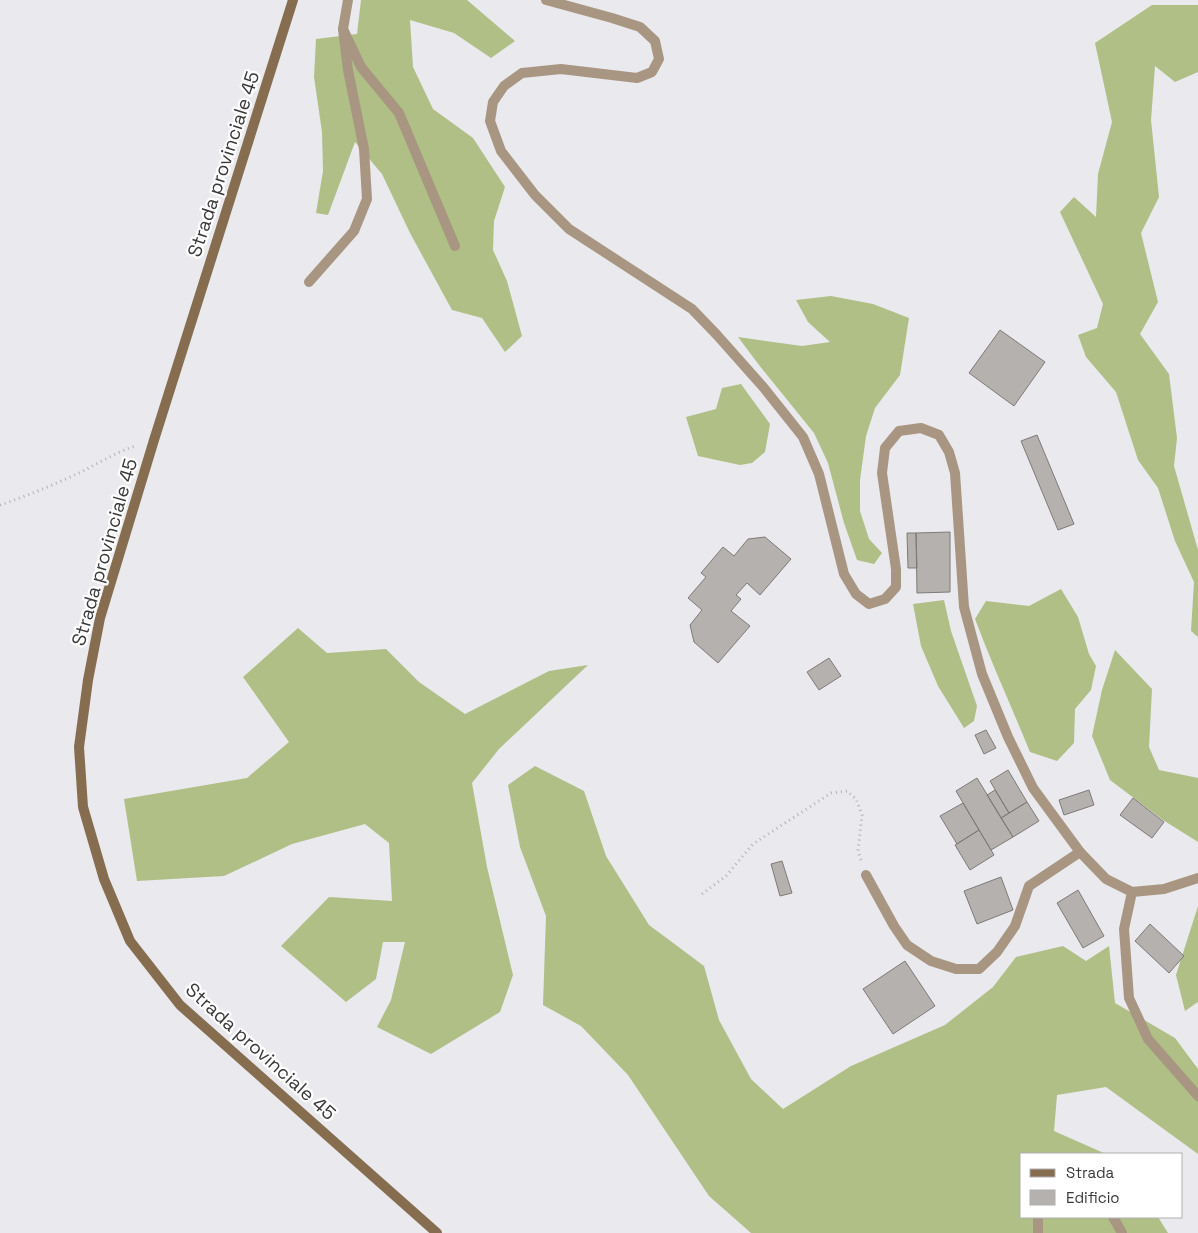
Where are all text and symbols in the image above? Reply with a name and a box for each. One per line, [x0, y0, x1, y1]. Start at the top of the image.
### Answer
street label: Strada provinciale 45 [182, 68, 265, 260]
street label: Strada provinciale 45 [66, 456, 143, 649]
street label: Strada provinciale 45 [180, 977, 341, 1126]
legend [1020, 1153, 1183, 1218]
text: Strada [1066, 1163, 1115, 1182]
text: Edificio [1066, 1188, 1120, 1207]

